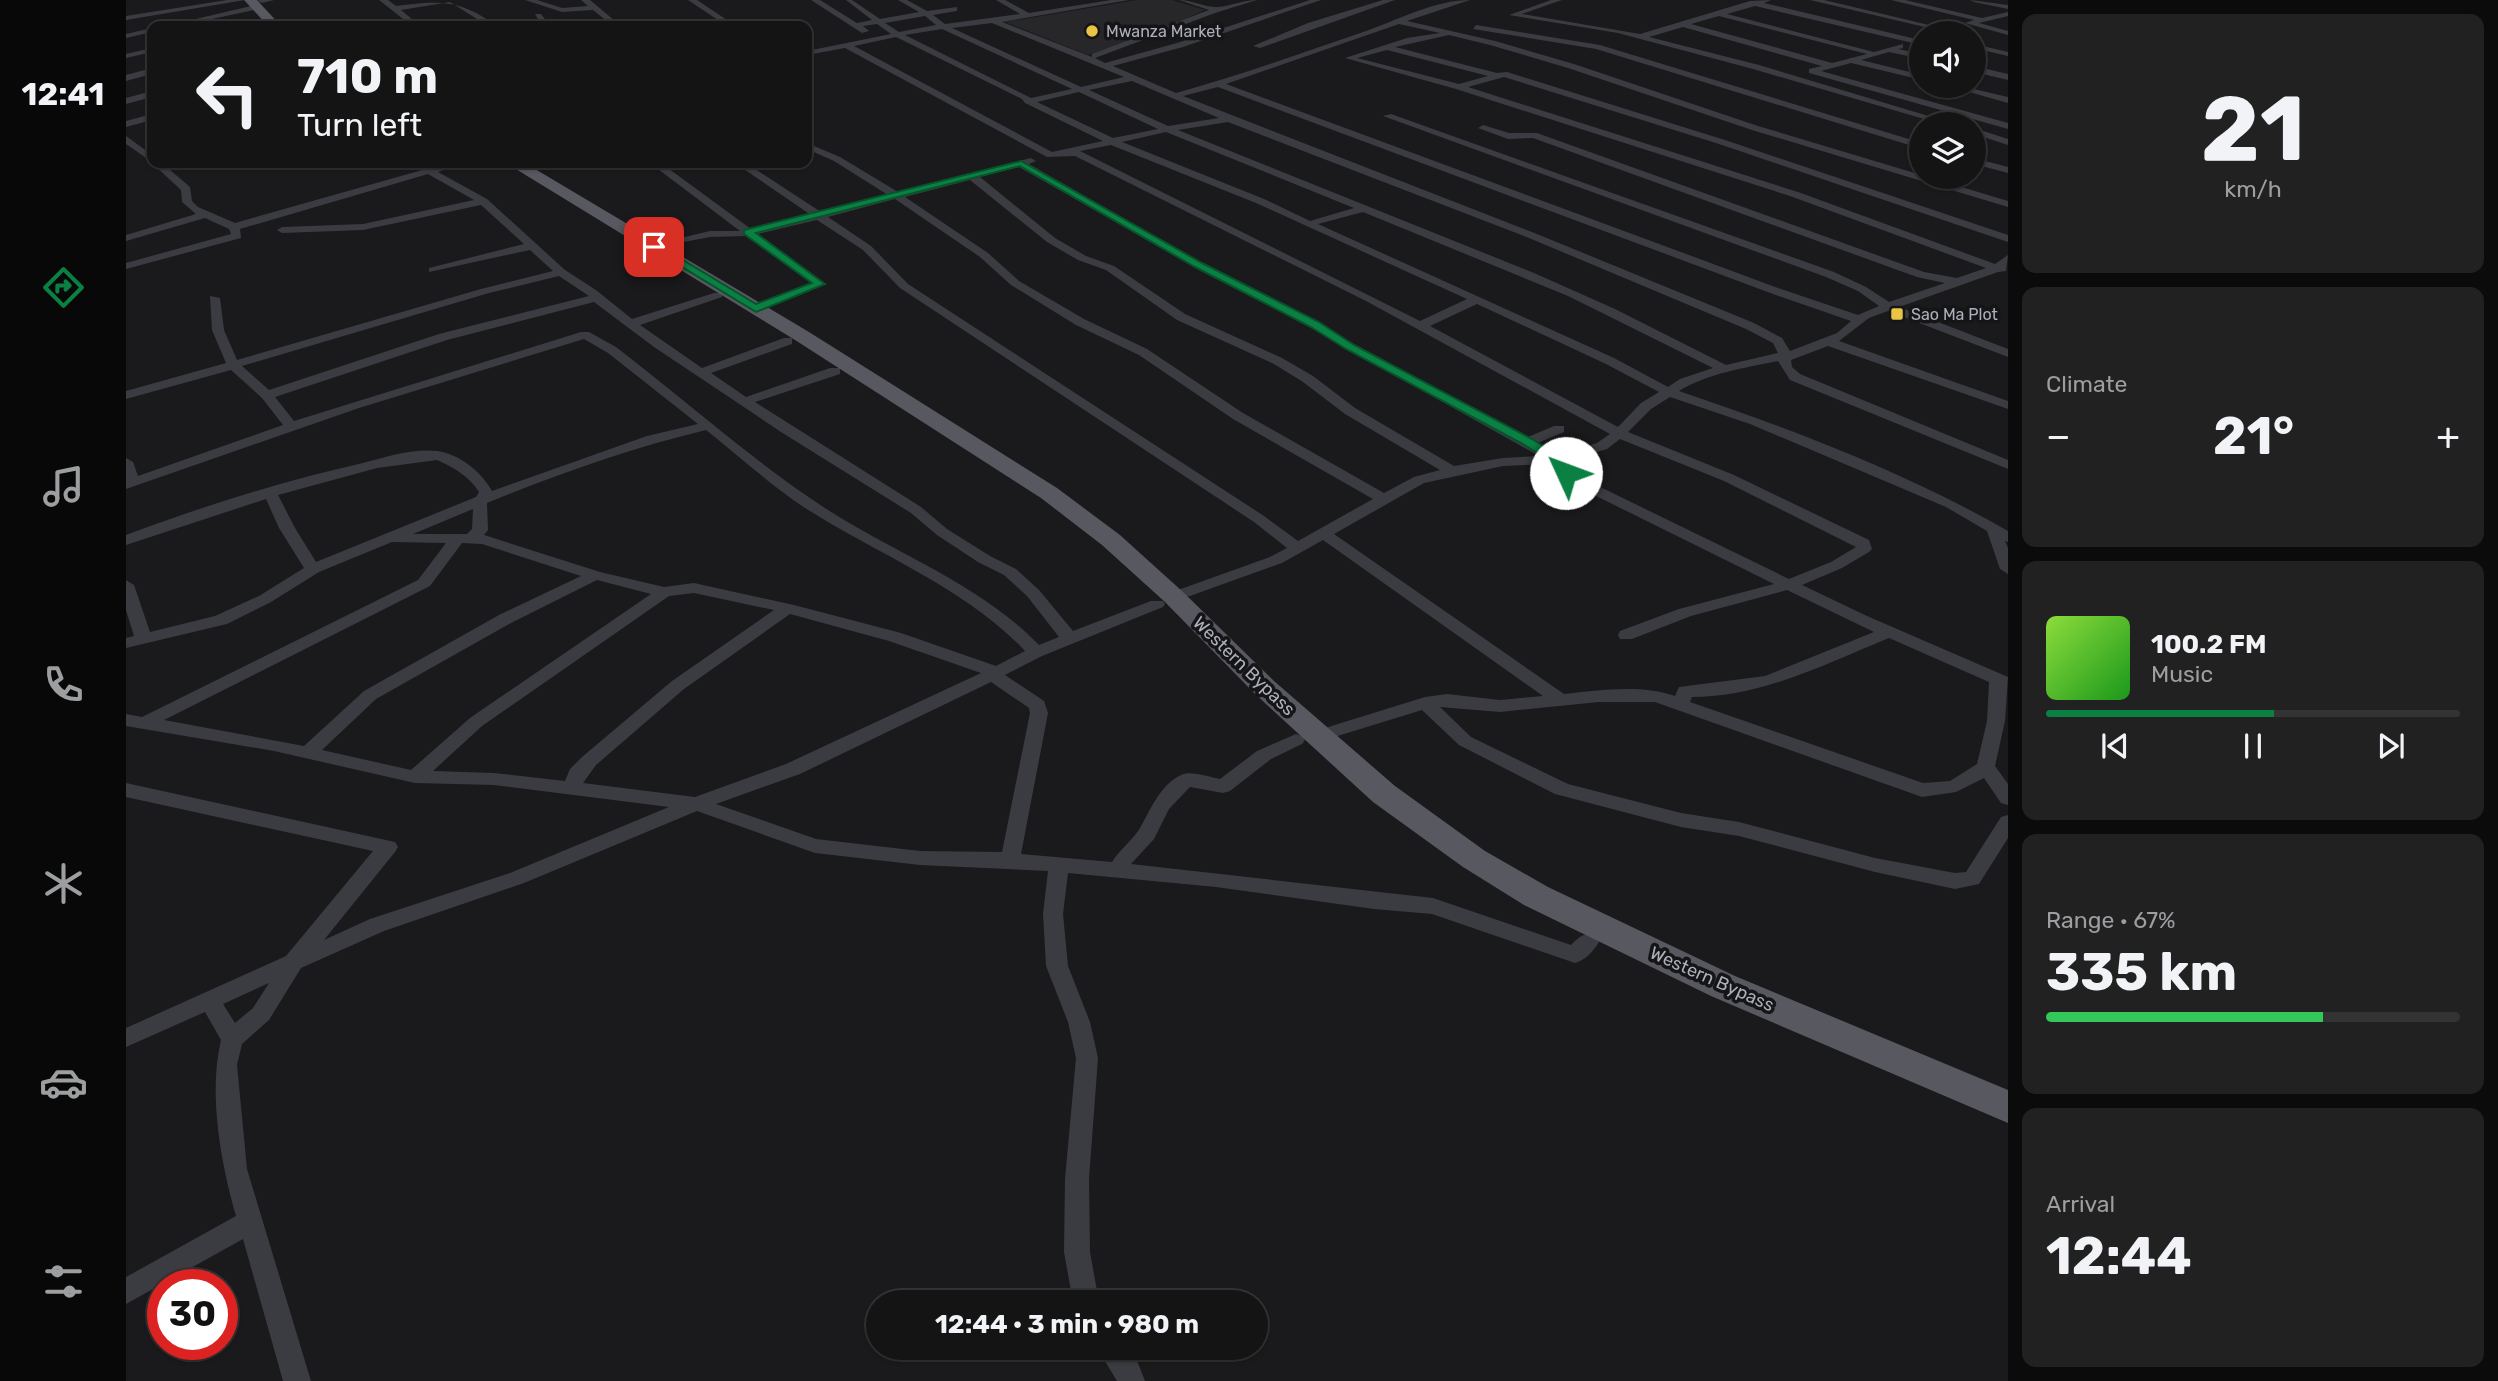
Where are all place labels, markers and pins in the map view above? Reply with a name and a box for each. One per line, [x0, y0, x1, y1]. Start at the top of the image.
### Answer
place label: Mwanza Market [1106, 22, 1221, 41]
marker: Mwanza Market [1084, 23, 1100, 39]
pin [624, 217, 684, 277]
place label: Sao Ma Plot [1911, 305, 1998, 324]
marker: Sao Ma Plot [1889, 306, 1905, 322]

